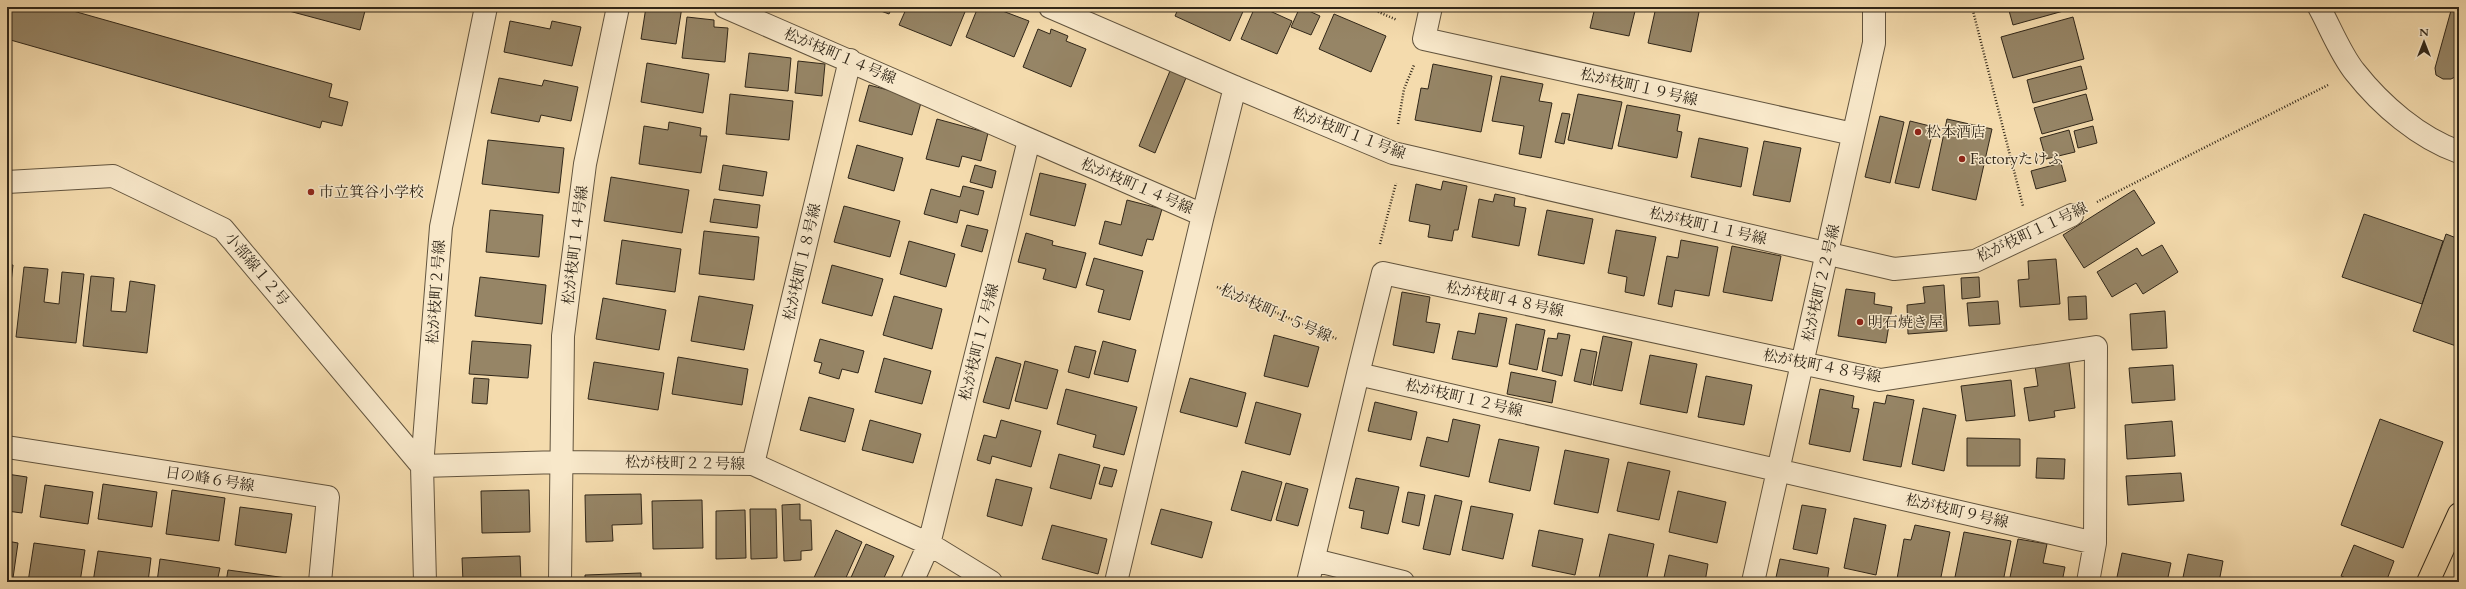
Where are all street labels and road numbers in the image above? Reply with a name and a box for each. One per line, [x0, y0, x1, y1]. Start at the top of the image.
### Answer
street label: 松が枝町１４号線 [781, 23, 899, 89]
street label: 松が枝町１９号線 [1578, 64, 1700, 110]
street label: 松が枝町１１号線 [1289, 102, 1409, 164]
street label: 松が枝町１４号線 [1078, 153, 1196, 219]
street label: 松が枝町１４号線 [558, 184, 592, 306]
street label: 松が枝町１１号線 [1973, 198, 2091, 266]
street label: 松が枝町１８号線 [779, 201, 825, 323]
street label: 松が枝町１１号線 [1647, 203, 1769, 249]
street label: 松が枝町２２号線 [1798, 222, 1844, 344]
street label: 小部線１２号 [220, 228, 294, 310]
street label: 松が枝町２号線 [422, 239, 450, 345]
street label: 松が枝町４８号線 [1444, 277, 1566, 321]
street label: 松が枝町１５号線 [1217, 279, 1335, 347]
street label: 松が枝町１７号線 [955, 281, 1003, 403]
street label: 松が枝町４８号線 [1761, 345, 1883, 387]
street label: 松が枝町１２号線 [1403, 375, 1525, 421]
street label: 松が枝町２２号線 [625, 452, 745, 474]
street label: 日の峰６号線 [164, 462, 256, 496]
street label: 松が枝町９号線 [1904, 489, 2010, 533]

